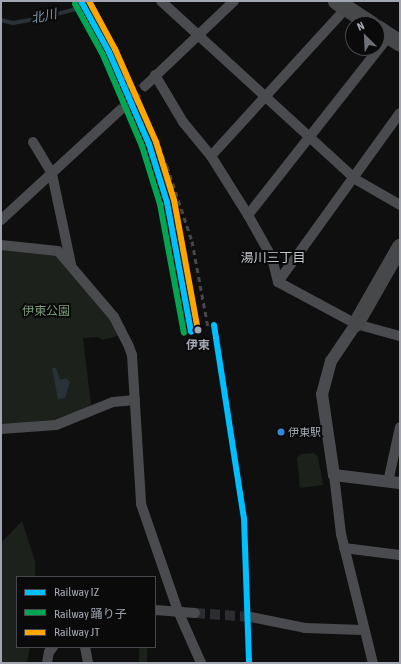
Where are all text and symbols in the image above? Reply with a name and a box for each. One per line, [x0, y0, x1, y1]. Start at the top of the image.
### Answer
water label: 北川 [30, 7, 58, 27]
north arrow [345, 16, 385, 56]
text: N [355, 19, 366, 33]
district label: 湯川三丁目 [241, 250, 305, 266]
park label: 伊東公園 [22, 305, 70, 319]
marker: 伊東 [191, 323, 205, 337]
place label: 伊東 [186, 339, 210, 353]
place label: 伊東駅 [288, 425, 321, 439]
marker: 伊東駅 [276, 427, 286, 437]
legend [16, 576, 156, 648]
text: Railway IZ [54, 585, 99, 599]
text: Railway 踊り子 [54, 607, 127, 621]
text: Railway JT [54, 625, 100, 639]

